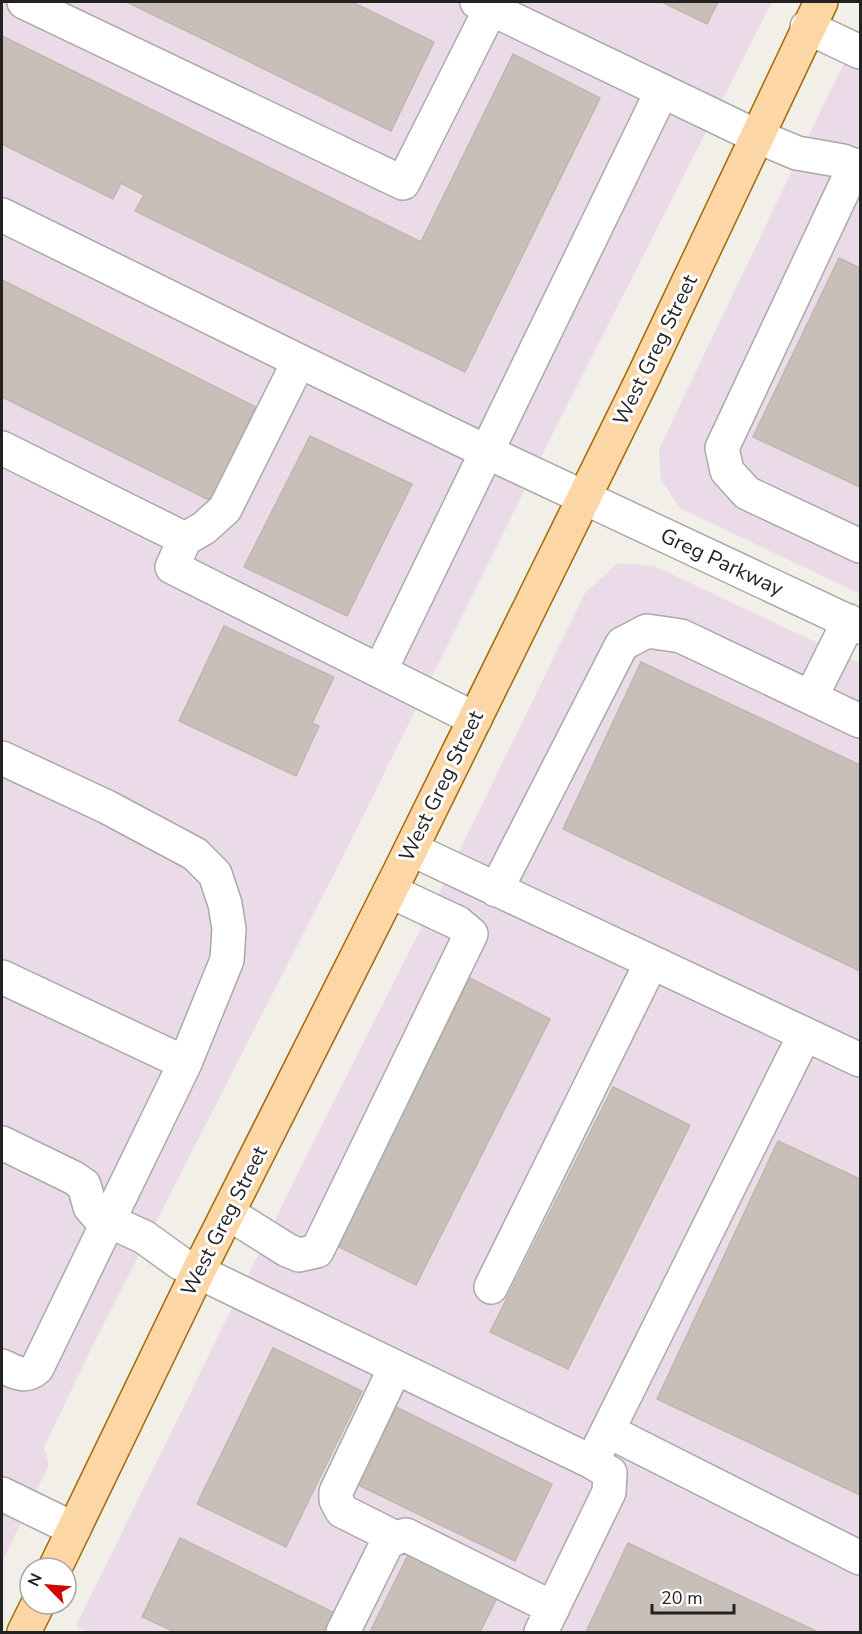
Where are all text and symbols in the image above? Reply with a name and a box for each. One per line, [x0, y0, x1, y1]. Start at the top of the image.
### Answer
street label: West Greg Street [606, 269, 704, 430]
street label: Greg Parkway [656, 521, 788, 603]
street label: West Greg Street [392, 705, 490, 866]
street label: West Greg Street [174, 1141, 274, 1301]
north arrow [18, 1556, 78, 1616]
text: N [23, 1570, 48, 1590]
scale bar [652, 1577, 734, 1615]
text: 20 m [661, 1586, 703, 1610]

